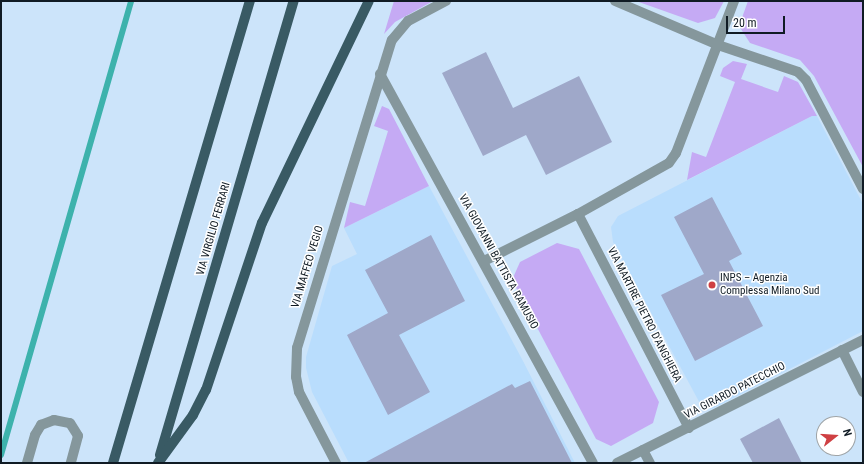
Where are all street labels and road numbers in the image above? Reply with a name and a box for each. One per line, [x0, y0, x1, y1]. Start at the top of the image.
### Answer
street label: VIA VIRGILIO FERRARI [194, 181, 234, 277]
street label: VIA GIOVANNI BATTISTA RAMUSIO [455, 192, 541, 332]
street label: VIA MAFFEO VEGIO [289, 224, 327, 310]
street label: VIA MARTIRE PIETRO D'ANGHIERA [604, 245, 684, 385]
street label: VIA GIRARDO PATECCHIO [682, 360, 788, 422]

